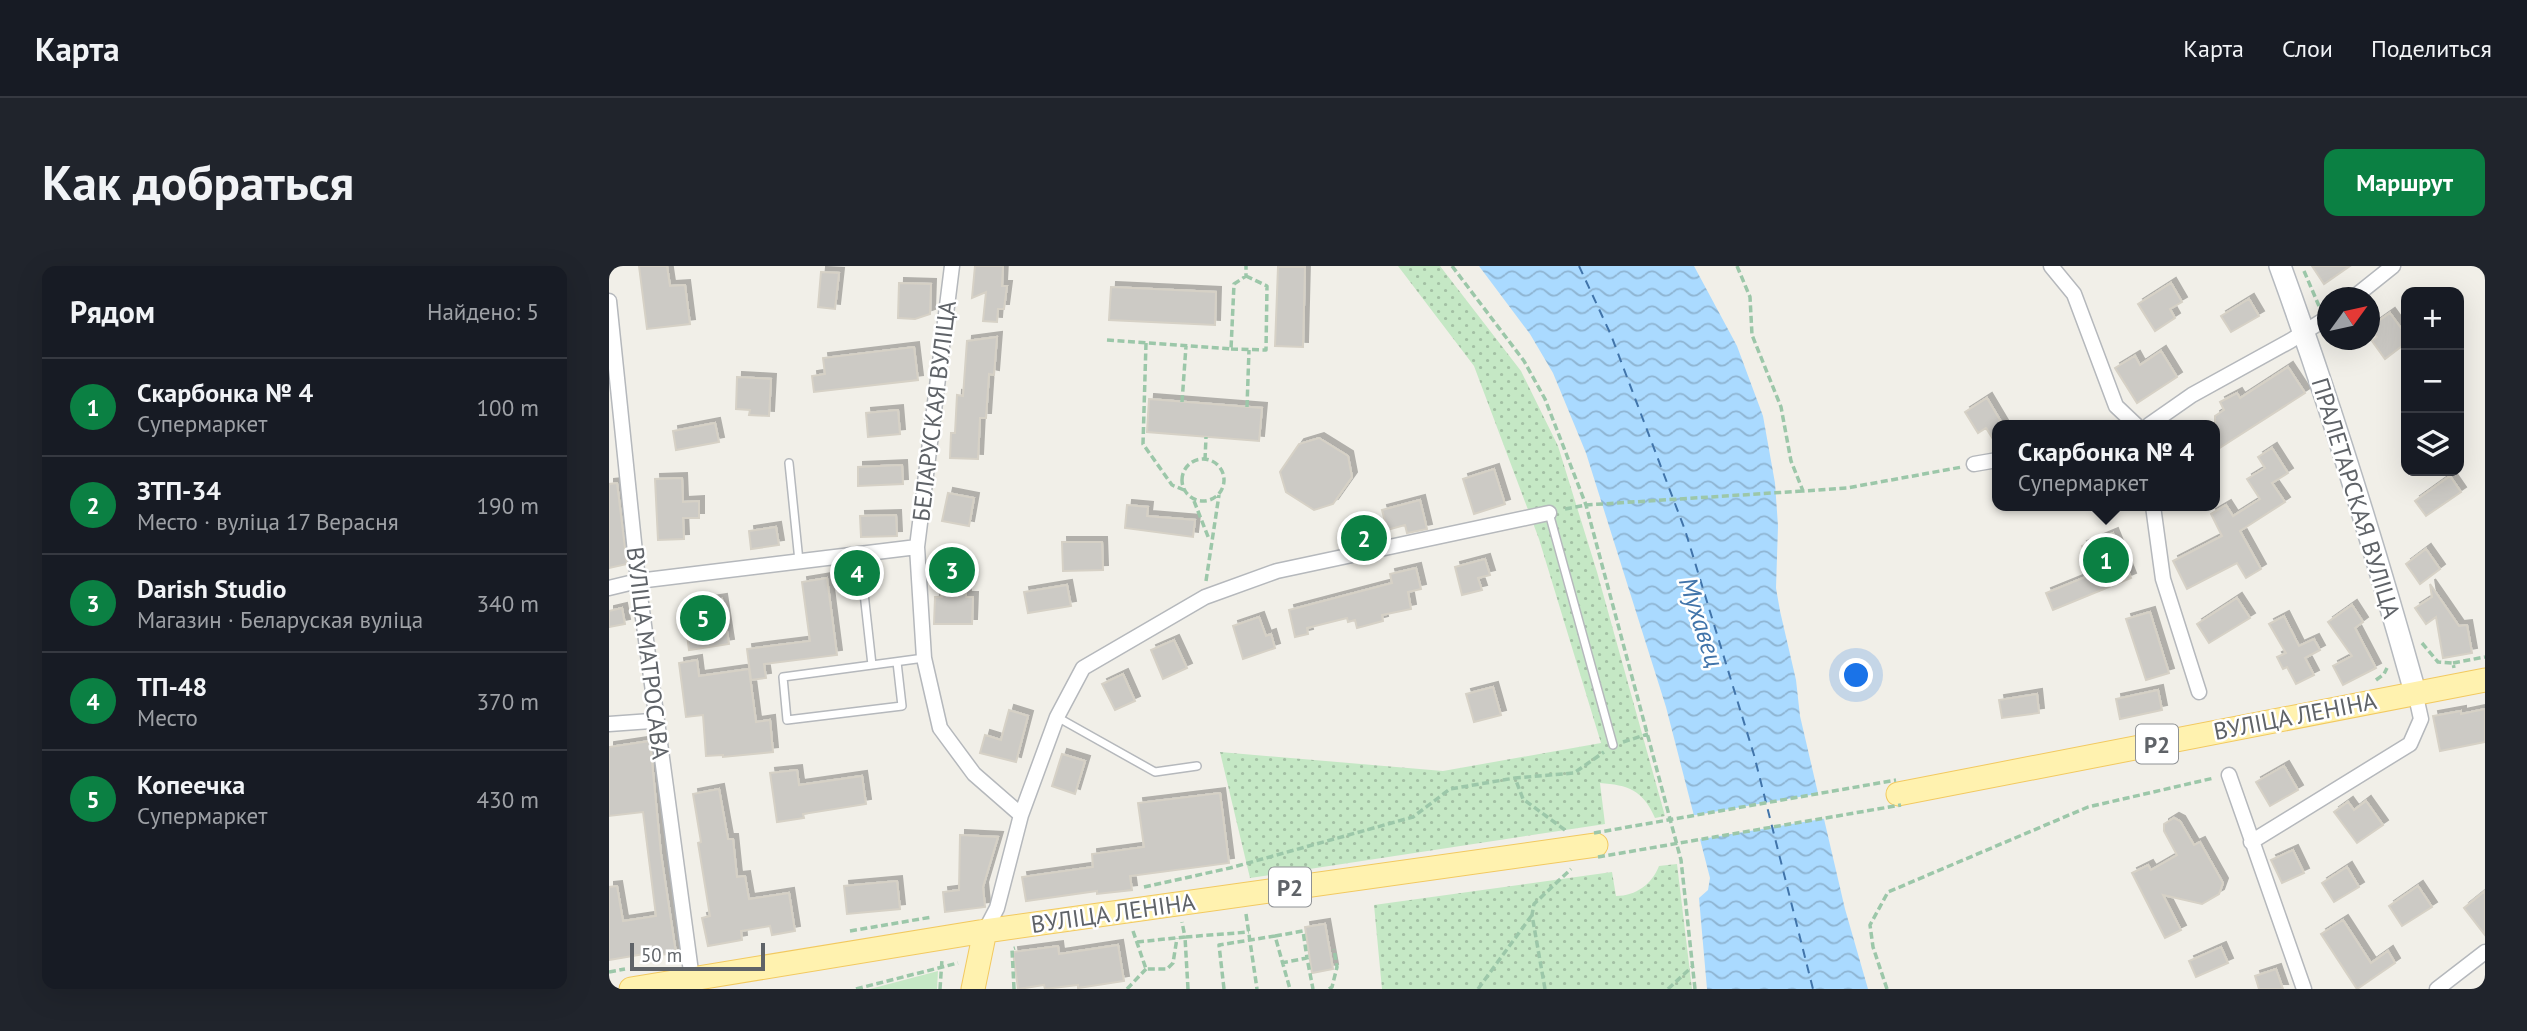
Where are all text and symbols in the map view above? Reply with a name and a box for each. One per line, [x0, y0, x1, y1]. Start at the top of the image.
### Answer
text: Карта [35, 27, 120, 70]
text: Карта [2183, 33, 2244, 64]
text: Слои [2282, 33, 2333, 64]
text: Поделиться [2371, 33, 2492, 64]
button: Маршрут [2324, 149, 2485, 216]
text: Как добраться [42, 150, 354, 214]
north arrow [2317, 287, 2380, 350]
map controls [2401, 287, 2464, 476]
button: + [2401, 287, 2464, 350]
text: Рядом [70, 292, 155, 331]
text: Найдено: 5 [427, 297, 539, 326]
street label: БЕЛАРУСКАЯ ВУЛІЦА [905, 299, 963, 523]
button: − [2401, 350, 2464, 413]
street label: ПРАЛЕТАРСКАЯ ВУЛІЦА [2305, 374, 2407, 622]
text: Скарбонка № 4 [137, 376, 313, 409]
text: 1 [86, 393, 100, 422]
text: 100 m [477, 393, 539, 422]
text: Супермаркет [137, 409, 267, 438]
button: layers [2401, 413, 2464, 476]
popup [1992, 420, 2220, 511]
text: Скарбонка № 4 [2018, 435, 2194, 468]
text: Супермаркет [2018, 468, 2148, 497]
text: ЗТП-34 [137, 474, 221, 507]
text: 2 [86, 491, 100, 520]
text: 190 m [477, 491, 539, 520]
text: Место · вуліца 17 Верасня [137, 507, 399, 536]
pin: 2 [1341, 512, 1387, 564]
pin: 1 [2083, 534, 2129, 586]
pin: 3 [929, 544, 975, 596]
street label: ВУЛІЦА МАТРОСАВА [620, 545, 676, 761]
pin: 4 [834, 547, 880, 599]
text: Darish Studio [137, 572, 286, 605]
water label: Мухавец [1672, 573, 1732, 671]
text: 3 [86, 589, 100, 618]
text: 340 m [477, 589, 539, 618]
pin: 5 [680, 592, 726, 644]
text: Магазин · Беларуская вуліца [137, 605, 423, 634]
your location [1839, 658, 1873, 692]
text: ТП-48 [137, 670, 207, 703]
street label: ВУЛІЦА ЛЕНІНА [2211, 685, 2379, 747]
text: 4 [86, 687, 100, 716]
text: 370 m [477, 687, 539, 716]
text: Место [137, 703, 198, 732]
road number: Р2 [2136, 724, 2178, 764]
text: Копеечка [137, 768, 245, 801]
text: 5 [86, 785, 100, 814]
text: 430 m [477, 785, 539, 814]
text: Супермаркет [137, 801, 267, 830]
road number: Р2 [1269, 867, 1311, 906]
street label: ВУЛІЦА ЛЕНІНА [1029, 886, 1197, 940]
scale bar [630, 940, 765, 972]
text: 50 m [641, 943, 682, 967]

